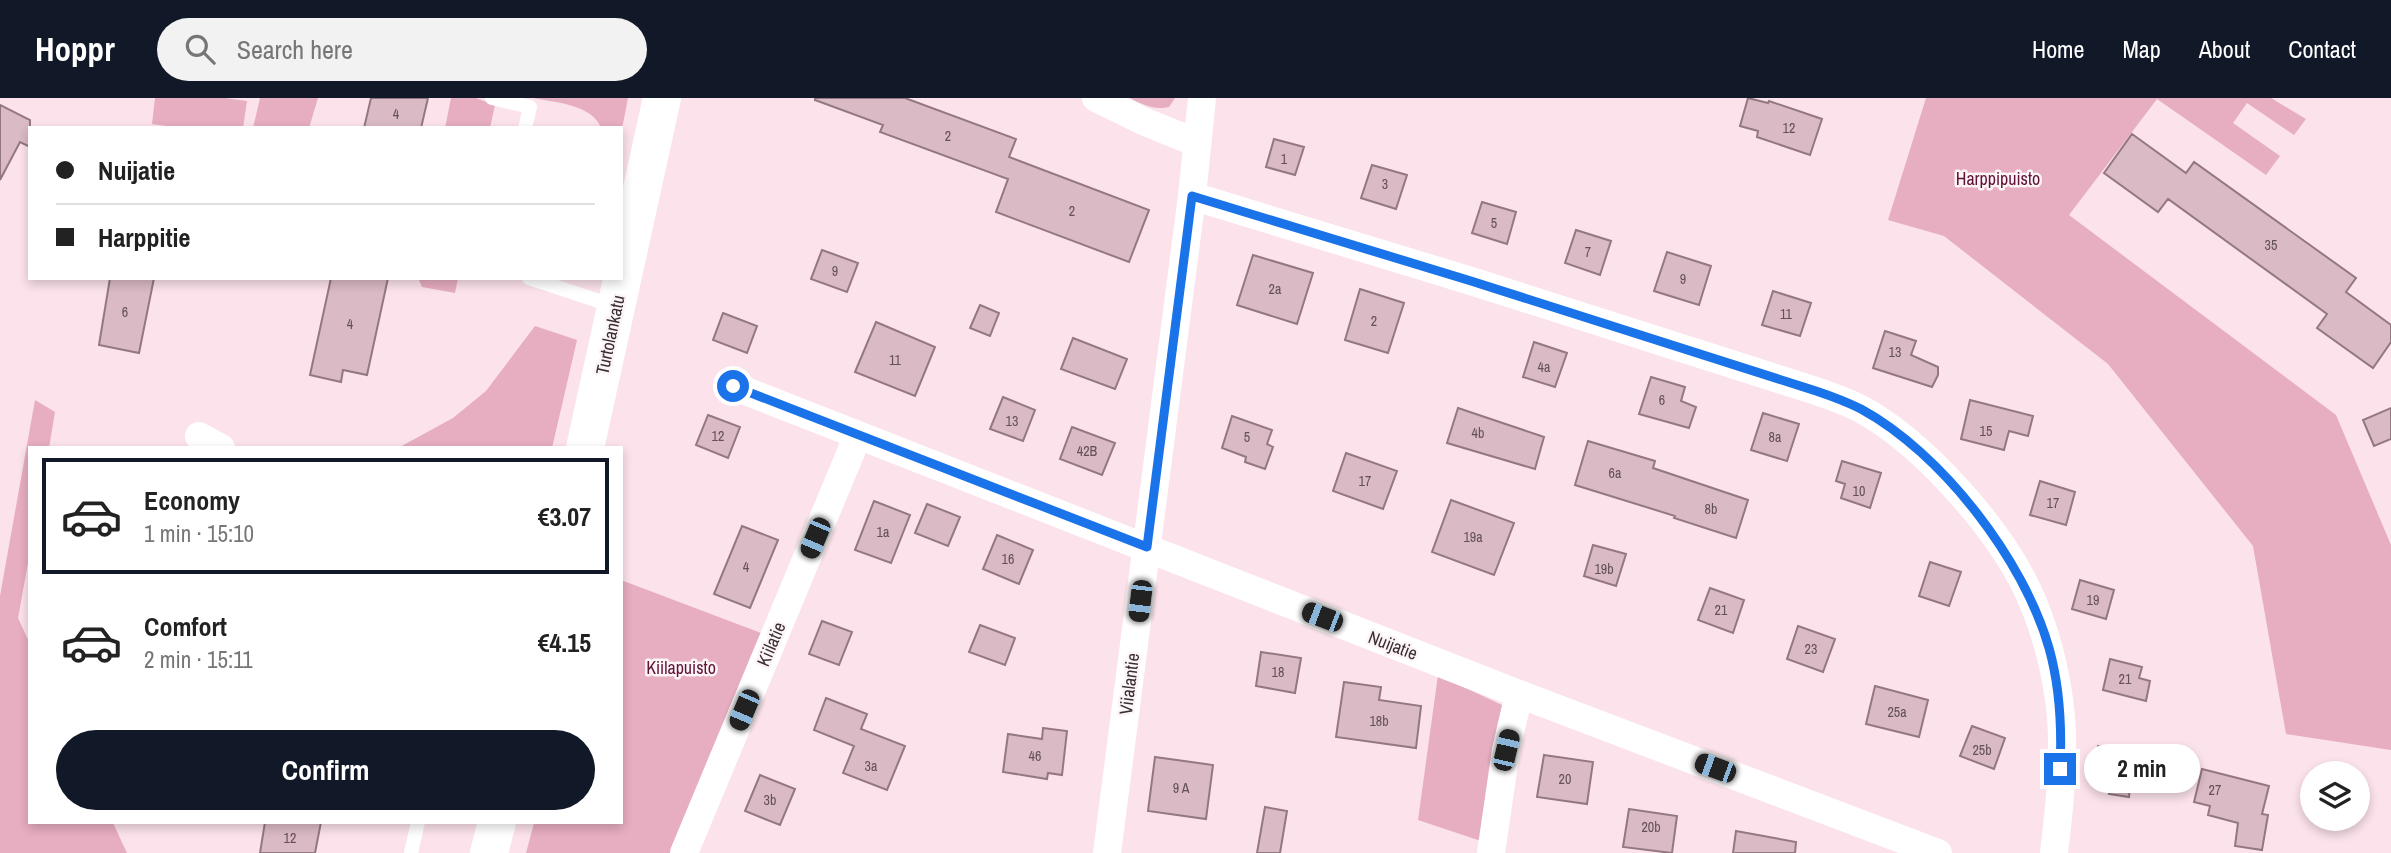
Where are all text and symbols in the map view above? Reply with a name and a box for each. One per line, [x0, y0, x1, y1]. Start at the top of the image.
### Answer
search box [157, 18, 647, 81]
text: Hoppr [35, 27, 115, 71]
icon: search [181, 30, 219, 68]
text: Search here [237, 32, 353, 67]
text: Home [2032, 33, 2084, 65]
text: Map [2122, 33, 2161, 65]
text: About [2199, 33, 2250, 65]
text: Contact [2288, 33, 2356, 65]
house number: 4 [393, 105, 400, 123]
house number: 12 [1783, 119, 1795, 137]
house number: 2 [945, 127, 951, 145]
house number: 1 [1281, 150, 1288, 168]
text: Nuijatie [98, 153, 175, 188]
park label: Harppipuisto [1956, 166, 2040, 191]
house number: 3 [1382, 175, 1388, 193]
house number: 2 [1069, 202, 1075, 220]
house number: 5 [1491, 214, 1497, 232]
text: Harppitie [98, 220, 190, 255]
house number: 35 [2265, 236, 2277, 254]
house number: 7 [1585, 243, 1591, 261]
house number: 9 [832, 262, 838, 280]
house number: 9 [1680, 270, 1686, 288]
house number: 2a [1269, 280, 1282, 298]
street label: Turtolankatu [589, 293, 631, 377]
house number: 6 [122, 303, 128, 321]
house number: 11 [1780, 305, 1793, 323]
house number: 2 [1371, 312, 1377, 330]
house number: 4 [347, 315, 354, 333]
house number: 13 [1889, 343, 1901, 361]
house number: 11 [889, 351, 902, 369]
house number: 4a [1538, 358, 1551, 376]
route start [717, 370, 749, 402]
house number: 6 [1659, 391, 1665, 409]
house number: 13 [1006, 412, 1018, 430]
house number: 15 [1980, 422, 1992, 440]
house number: 4b [1472, 424, 1484, 442]
house number: 12 [712, 427, 724, 445]
house number: 5 [1244, 428, 1250, 446]
house number: 8a [1769, 428, 1782, 446]
house number: 42B [1077, 442, 1098, 460]
house number: 6a [1609, 464, 1622, 482]
house number: 17 [1359, 472, 1371, 490]
house number: 10 [1853, 482, 1865, 500]
text: Economy [144, 483, 240, 518]
icon: car [60, 485, 123, 548]
house number: 17 [2047, 494, 2059, 512]
text: €3.07 [538, 499, 591, 534]
house number: 8b [1705, 500, 1717, 518]
car [798, 515, 833, 561]
text: 1 min · 15:10 [144, 518, 254, 549]
house number: 1a [877, 523, 890, 541]
house number: 19a [1463, 528, 1483, 546]
house number: 16 [1002, 550, 1014, 568]
house number: 4 [743, 558, 750, 576]
house number: 19b [1594, 560, 1614, 578]
car [1128, 579, 1153, 623]
house number: 19 [2087, 591, 2099, 609]
car [1299, 600, 1346, 634]
house number: 21 [1715, 601, 1728, 619]
text: Comfort [144, 609, 227, 644]
icon: car [60, 611, 123, 674]
street label: Kiilatie [751, 618, 791, 670]
street label: Nuijatie [1365, 624, 1421, 666]
text: €4.15 [538, 625, 591, 660]
house number: 23 [1805, 640, 1817, 658]
text: 2 min · 15:11 [144, 644, 253, 675]
street label: Viialantie [1113, 652, 1145, 716]
park label: Kiilapuisto [646, 655, 716, 680]
house number: 18 [1272, 663, 1284, 681]
house number: 21 [2119, 670, 2132, 688]
car [727, 687, 762, 733]
house number: 25a [1887, 703, 1907, 721]
house number: 18b [1369, 712, 1389, 730]
car [1492, 727, 1521, 773]
button: Confirm [56, 730, 595, 810]
house number: 25b [1972, 741, 1992, 759]
callout: 2 min [2084, 744, 2200, 794]
house number: 46 [1029, 747, 1041, 765]
car [1692, 751, 1739, 785]
route end [2044, 753, 2076, 785]
text: 2 min [2117, 753, 2167, 784]
house number: 3a [865, 757, 878, 775]
map controls [2300, 761, 2370, 831]
button: layers [2300, 761, 2370, 831]
house number: 20 [1559, 770, 1571, 788]
house number: 9 A [1173, 779, 1190, 797]
house number: 27 [2209, 781, 2221, 799]
house number: 3b [764, 791, 776, 809]
house number: 20b [1641, 818, 1661, 836]
house number: 12 [284, 829, 296, 847]

